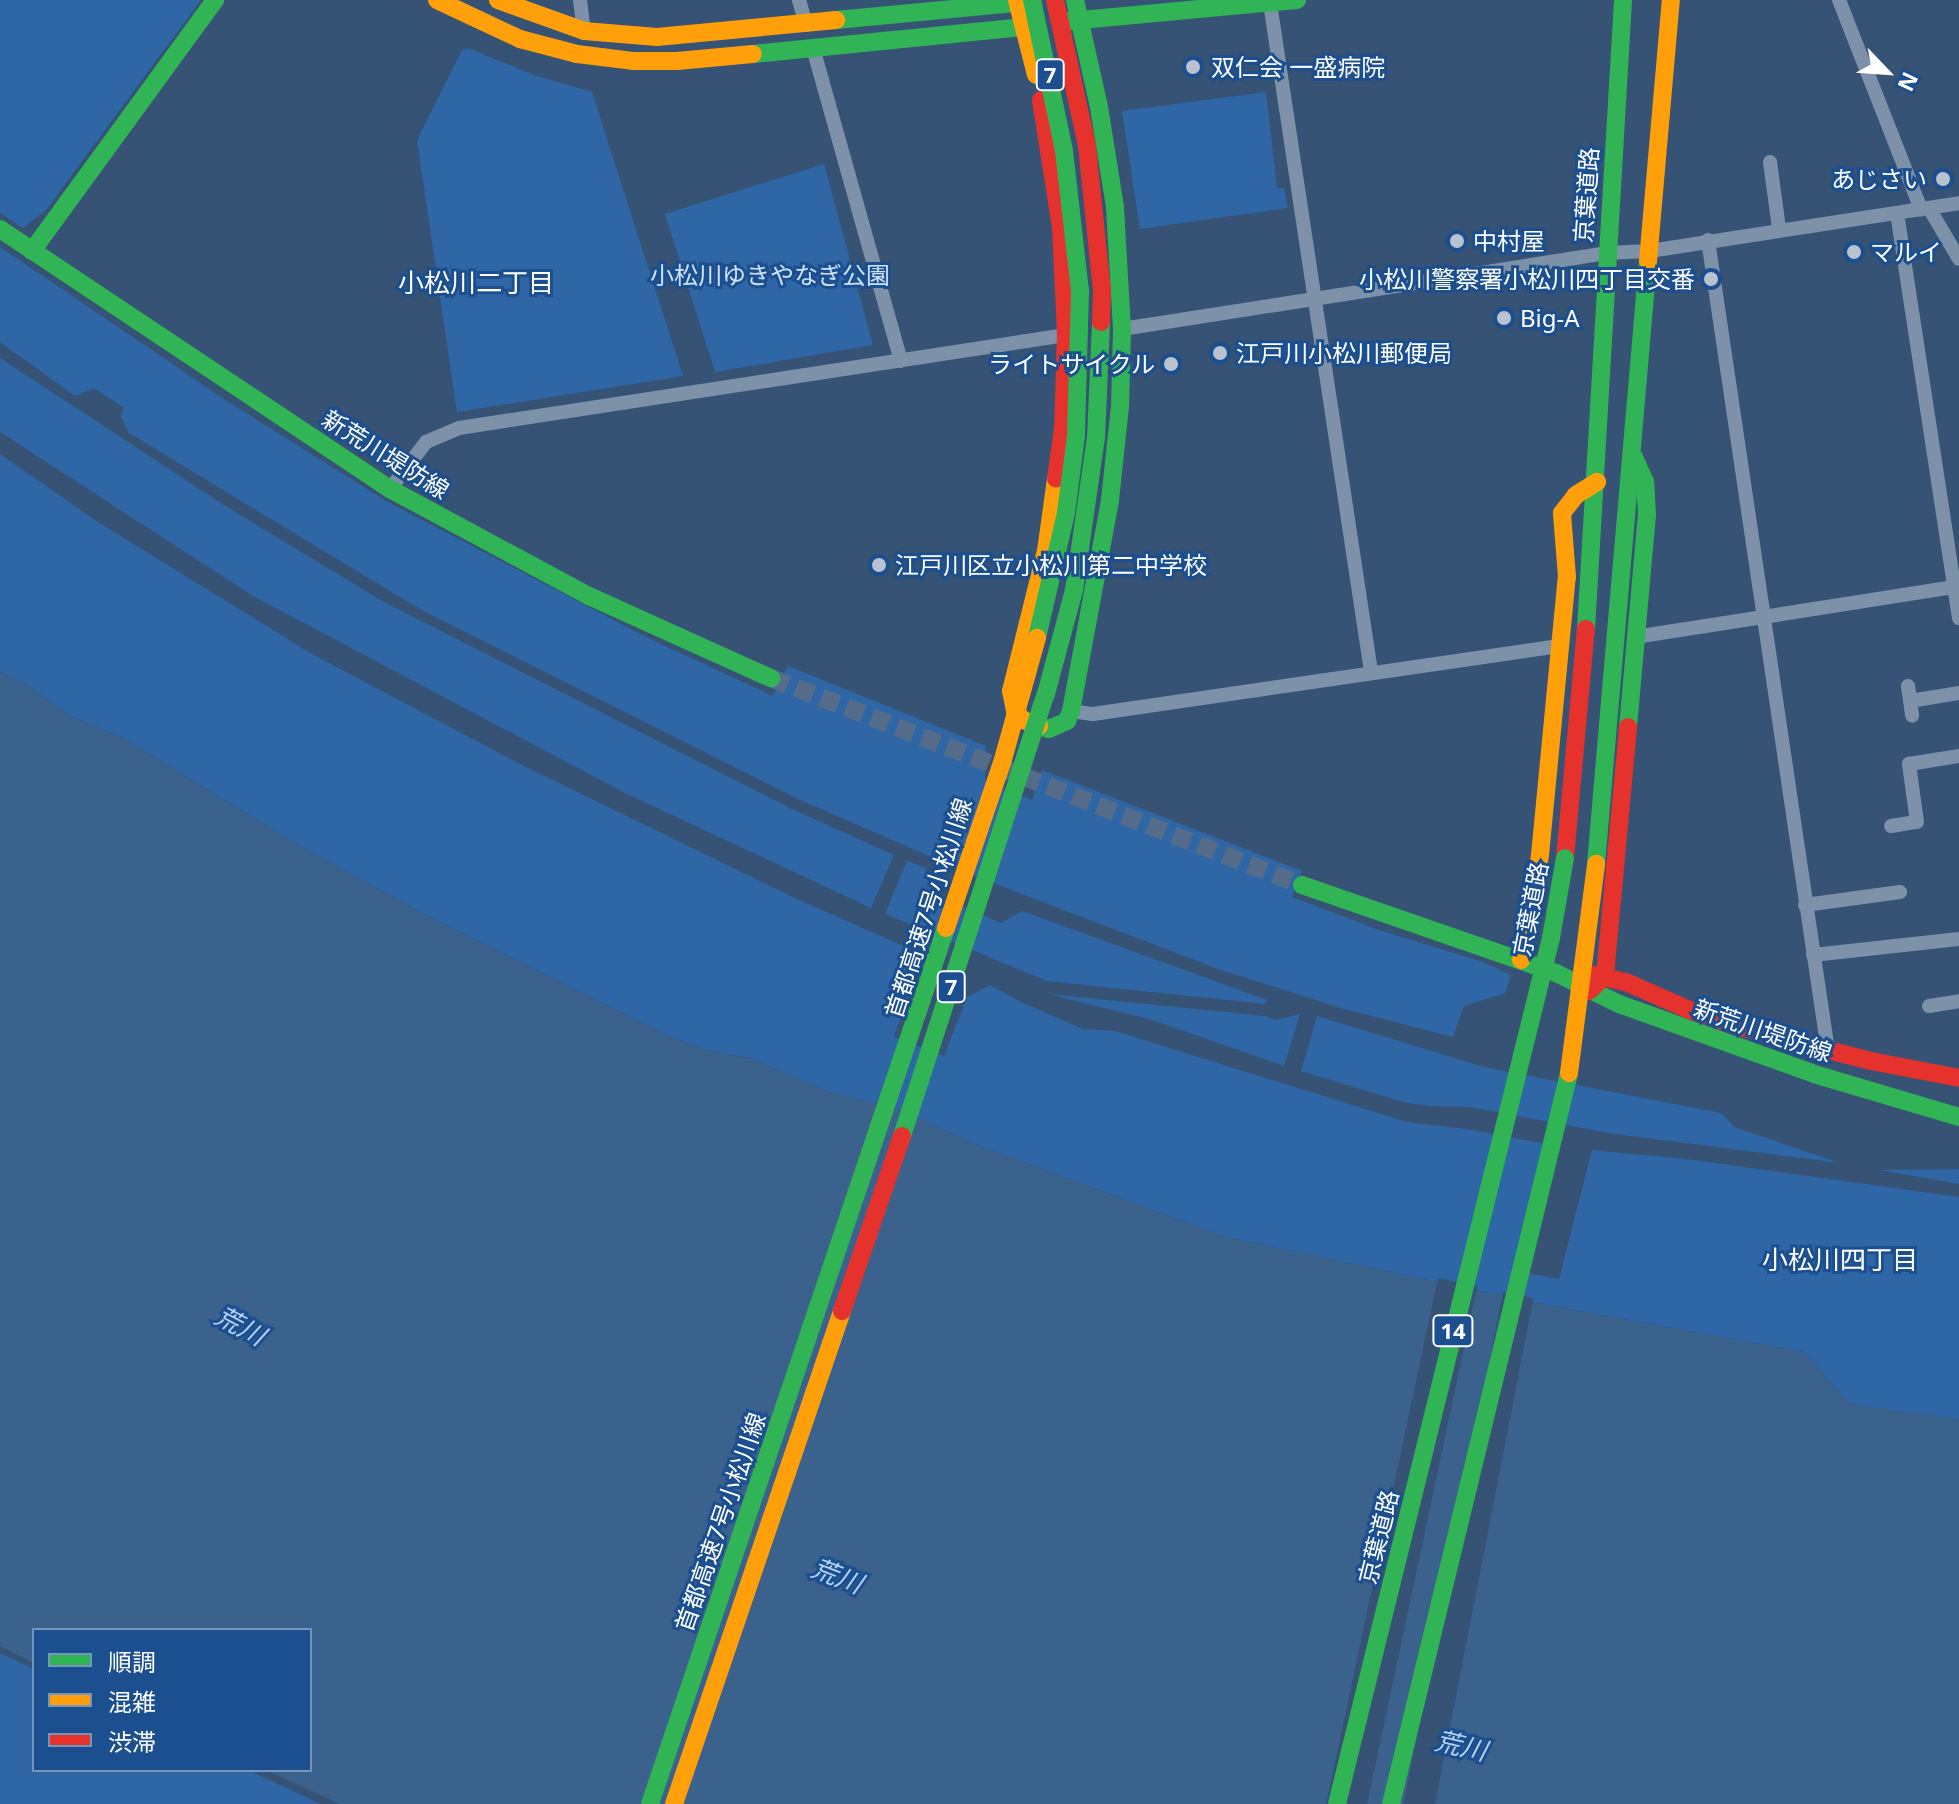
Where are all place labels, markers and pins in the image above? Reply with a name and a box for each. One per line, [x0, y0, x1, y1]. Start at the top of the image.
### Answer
place label: 双仁会 一盛病院 [1211, 53, 1385, 81]
marker: 双仁会 一盛病院 [1182, 56, 1204, 78]
place label: あじさい [1831, 165, 1927, 193]
marker: あじさい [1934, 170, 1952, 188]
place label: 中村屋 [1473, 227, 1545, 255]
marker: 中村屋 [1448, 232, 1466, 250]
place label: マルイ [1870, 238, 1942, 266]
marker: マルイ [1845, 243, 1863, 261]
place label: 小松川警察署小松川四丁目交番 [1359, 265, 1695, 293]
marker: 小松川警察署小松川四丁目交番 [1702, 270, 1720, 288]
place label: Big-A [1520, 304, 1580, 332]
marker: Big-A [1495, 309, 1513, 327]
place label: 江戸川小松川郵便局 [1236, 339, 1452, 367]
marker: 江戸川小松川郵便局 [1211, 344, 1229, 362]
place label: ライトサイクル [987, 350, 1155, 378]
marker: ライトサイクル [1162, 355, 1180, 373]
place label: 江戸川区立小松川第二中学校 [895, 551, 1207, 579]
marker: 江戸川区立小松川第二中学校 [870, 556, 888, 574]

